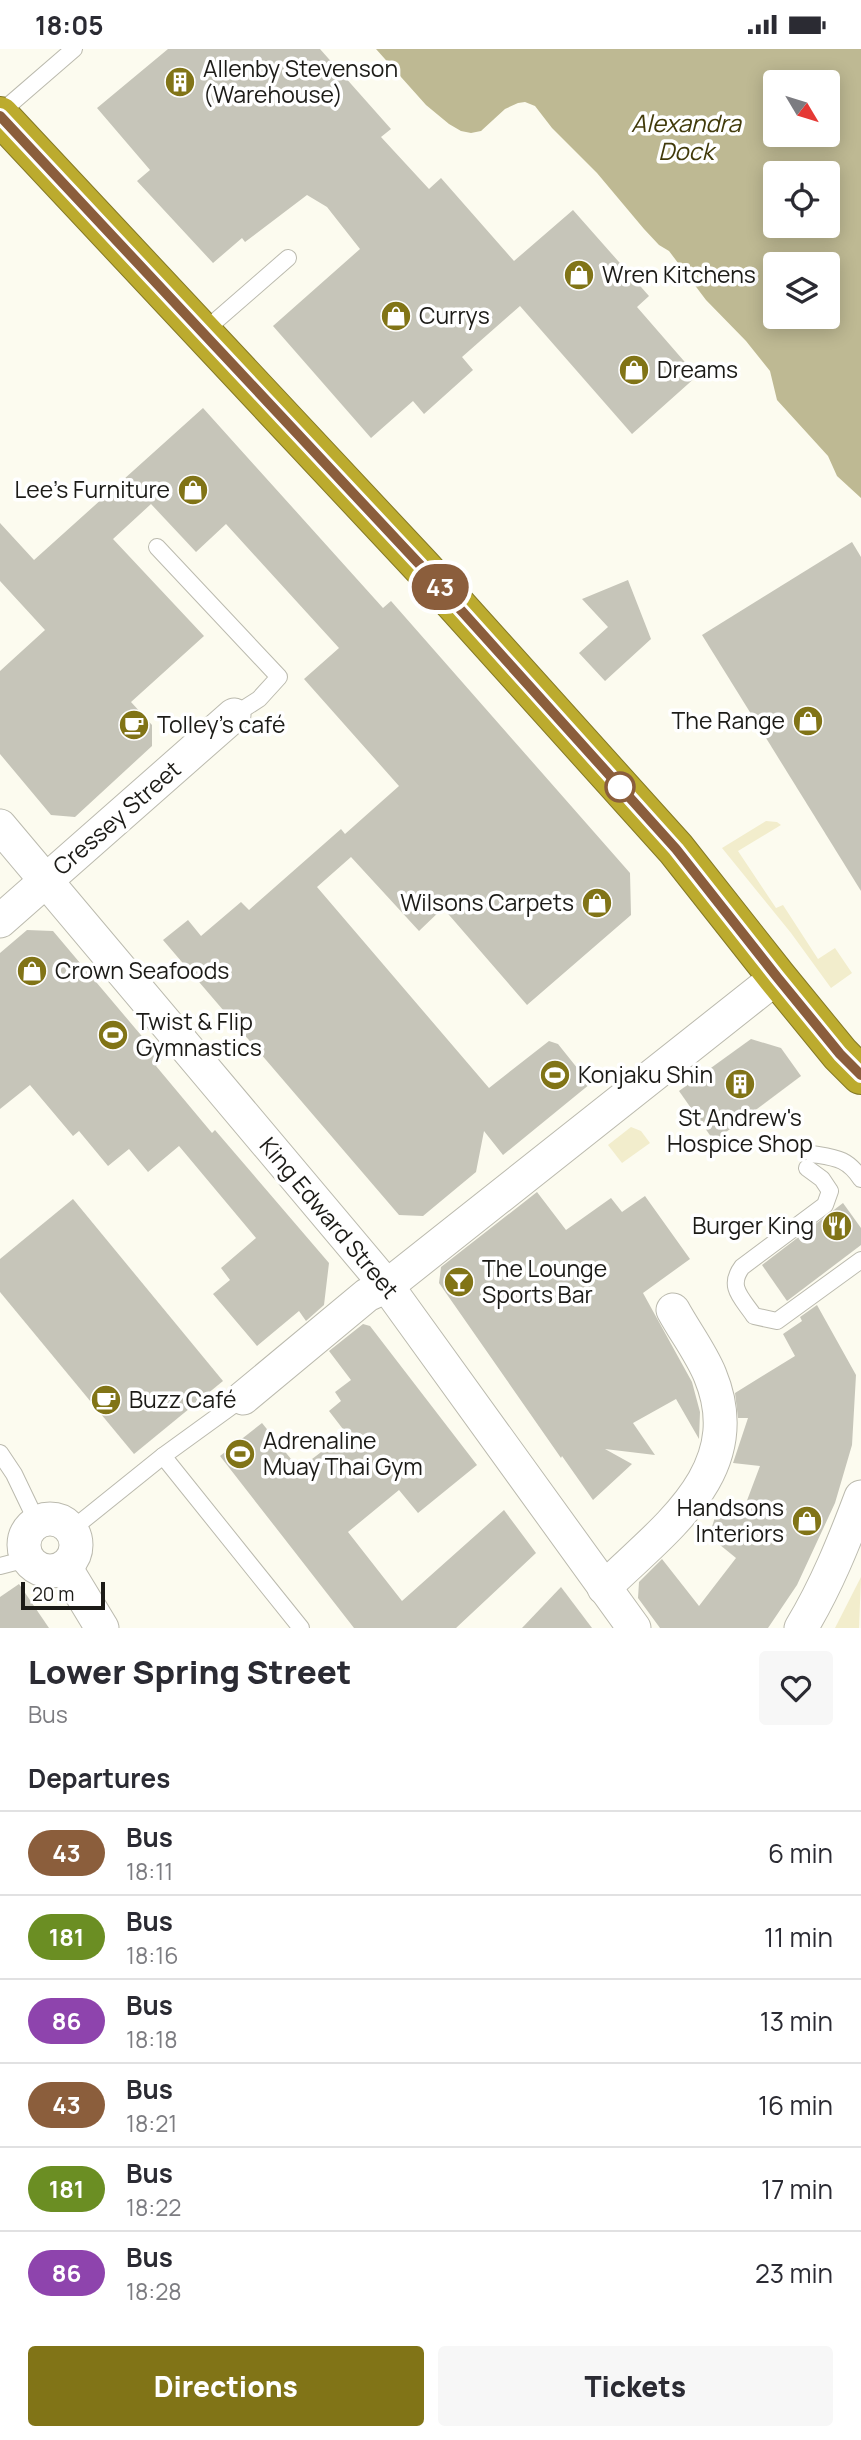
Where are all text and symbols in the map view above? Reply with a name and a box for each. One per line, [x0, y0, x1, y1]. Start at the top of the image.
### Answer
text: 18:05 [35, 7, 104, 43]
place label: Allenby Stevenson (Warehouse) [203, 52, 398, 110]
building icon: Allenby Stevenson (Warehouse) [163, 65, 197, 99]
north arrow [763, 70, 840, 147]
map controls [763, 70, 840, 329]
water label: Alexandra Dock [631, 106, 743, 167]
button: locate [763, 161, 840, 238]
button: layers [763, 252, 840, 329]
shop icon: Wren Kitchens [562, 258, 596, 292]
place label: Wren Kitchens [602, 258, 756, 290]
shop icon: Currys [379, 299, 413, 333]
place label: Currys [419, 299, 490, 331]
shop icon: Dreams [617, 353, 651, 387]
place label: Dreams [657, 353, 738, 385]
place label: Lee's Furniture [14, 473, 170, 505]
shop icon: Lee's Furniture [176, 473, 210, 507]
line badge: 43 [408, 564, 472, 610]
text: 43 [426, 570, 454, 603]
place label: The Range [672, 704, 785, 736]
shop icon: The Range [791, 704, 825, 738]
cafe icon: Tolley's café [117, 708, 151, 742]
place label: Tolley's café [157, 708, 286, 740]
street label: Cressey Street [46, 753, 187, 882]
unlabelled marker [605, 772, 635, 802]
place label: Wilsons Carpets [400, 886, 574, 918]
shop icon: Wilsons Carpets [580, 886, 614, 920]
shop icon: Crown Seafoods [15, 954, 49, 988]
place label: Crown Seafoods [55, 954, 229, 986]
place label: Twist & Flip Gymnastics [136, 1005, 262, 1063]
sports icon: Twist & Flip Gymnastics [96, 1018, 130, 1052]
sports icon: Konjaku Shin [538, 1058, 572, 1092]
place label: Konjaku Shin [578, 1058, 713, 1090]
building icon: St Andrew's Hospice Shop [723, 1067, 757, 1101]
place label: St Andrew's Hospice Shop [667, 1101, 813, 1159]
street label: King Edward Street [253, 1130, 407, 1305]
place label: Burger King [692, 1209, 814, 1241]
restaurant icon: Burger King [820, 1209, 854, 1243]
place label: The Lounge Sports Bar [482, 1252, 607, 1310]
bar icon: The Lounge Sports Bar [442, 1265, 476, 1299]
cafe icon: Buzz Café [89, 1383, 123, 1417]
place label: Buzz Café [129, 1383, 237, 1415]
place label: Adrenaline Muay Thai Gym [263, 1424, 423, 1482]
sports icon: Adrenaline Muay Thai Gym [223, 1437, 257, 1471]
place label: Handsons Interiors [677, 1491, 784, 1549]
shop icon: Handsons Interiors [790, 1504, 824, 1538]
scale bar [21, 1579, 105, 1611]
text: 20 m [32, 1581, 74, 1607]
text: Lower Spring Street [28, 1649, 351, 1694]
button: heart [759, 1651, 833, 1725]
text: Bus [28, 1698, 68, 1730]
text: Departures [28, 1760, 170, 1796]
text: Bus [126, 1819, 173, 1855]
text: 6 min [768, 1835, 833, 1871]
text: 43 [52, 1836, 81, 1869]
text: 18:11 [126, 1855, 173, 1887]
text: Bus [126, 1903, 173, 1939]
text: 11 min [764, 1919, 833, 1955]
text: 181 [49, 1920, 84, 1953]
text: 18:16 [126, 1939, 178, 1971]
text: Bus [126, 1987, 173, 2023]
text: 13 min [760, 2003, 833, 2039]
text: 86 [52, 2004, 81, 2037]
text: 18:18 [126, 2023, 178, 2055]
text: Bus [126, 2071, 173, 2107]
text: 16 min [758, 2087, 833, 2123]
text: 43 [52, 2088, 81, 2121]
text: 18:21 [126, 2107, 177, 2139]
text: Bus [126, 2155, 173, 2191]
text: 17 min [761, 2171, 833, 2207]
text: 181 [49, 2172, 84, 2205]
text: 18:22 [126, 2191, 181, 2223]
text: Bus [126, 2239, 173, 2275]
text: 23 min [755, 2255, 833, 2291]
text: 86 [52, 2256, 81, 2289]
text: 18:28 [126, 2275, 182, 2307]
button: Directions [28, 2346, 424, 2426]
button: Tickets [438, 2346, 833, 2426]

